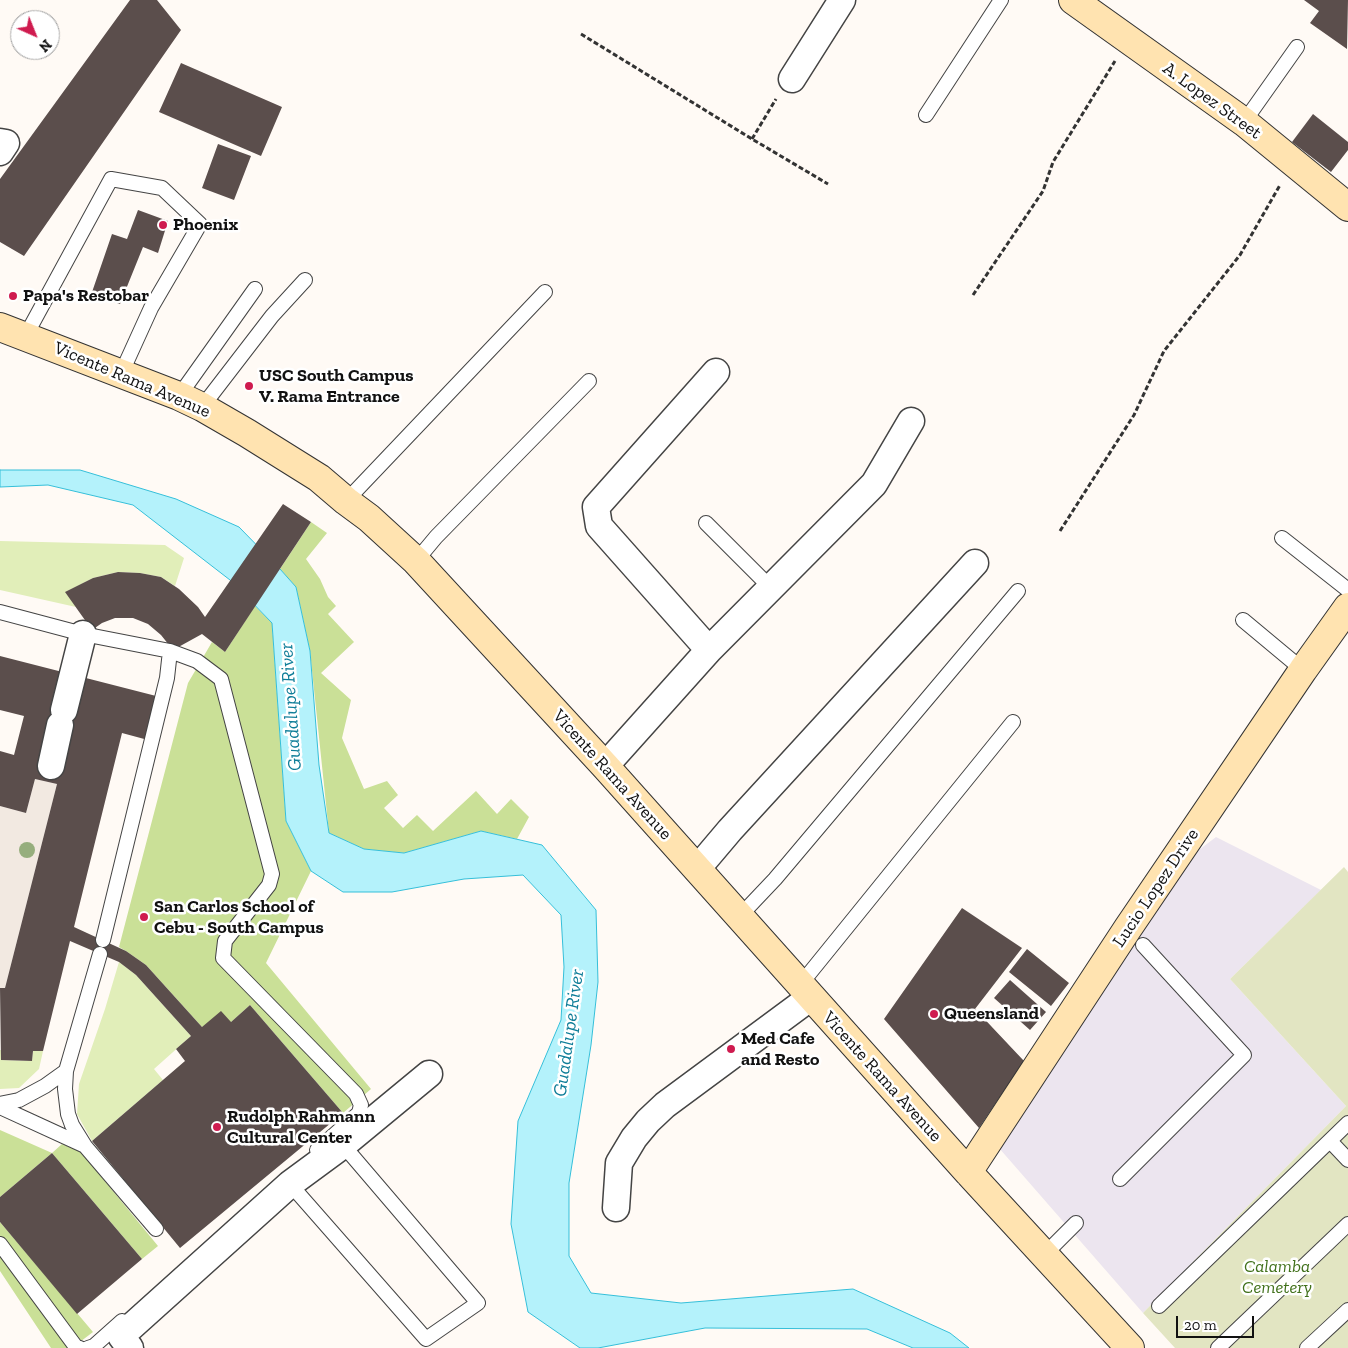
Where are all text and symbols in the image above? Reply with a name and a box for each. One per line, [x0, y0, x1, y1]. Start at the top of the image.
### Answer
north arrow [10, 10, 60, 60]
text: N [35, 36, 55, 55]
street label: A. Lopez Street [1158, 58, 1266, 144]
place label: Phoenix [173, 214, 238, 236]
marker: Phoenix [157, 219, 169, 231]
place label: Papa's Restobar [23, 285, 149, 307]
marker: Papa's Restobar [7, 290, 19, 302]
street label: Vicente Rama Avenue [51, 337, 213, 423]
place label: USC South Campus V. Rama Entrance [259, 365, 413, 408]
marker: USC South Campus V. Rama Entrance [243, 380, 255, 392]
water label: Guadalupe River [275, 642, 307, 772]
street label: Vicente Rama Avenue [548, 705, 676, 845]
street label: Lucio Lopez Drive [1108, 824, 1204, 952]
place label: San Carlos School of Cebu - South Campus [154, 896, 324, 939]
marker: San Carlos School of Cebu - South Campus [138, 911, 150, 923]
water label: Guadalupe River [549, 968, 589, 1098]
place label: Queensland [944, 1003, 1039, 1025]
street label: Vicente Rama Avenue [818, 1007, 946, 1147]
marker: Queensland [928, 1008, 940, 1020]
place label: Med Cafe and Resto [741, 1028, 819, 1070]
marker: Med Cafe and Resto [725, 1043, 737, 1055]
place label: Rudolph Rahmann Cultural Center [227, 1106, 375, 1148]
marker: Rudolph Rahmann Cultural Center [211, 1121, 223, 1133]
park label: Calamba Cemetery [1242, 1256, 1312, 1298]
scale bar [1178, 1306, 1256, 1338]
text: 20 m [1184, 1316, 1217, 1334]

